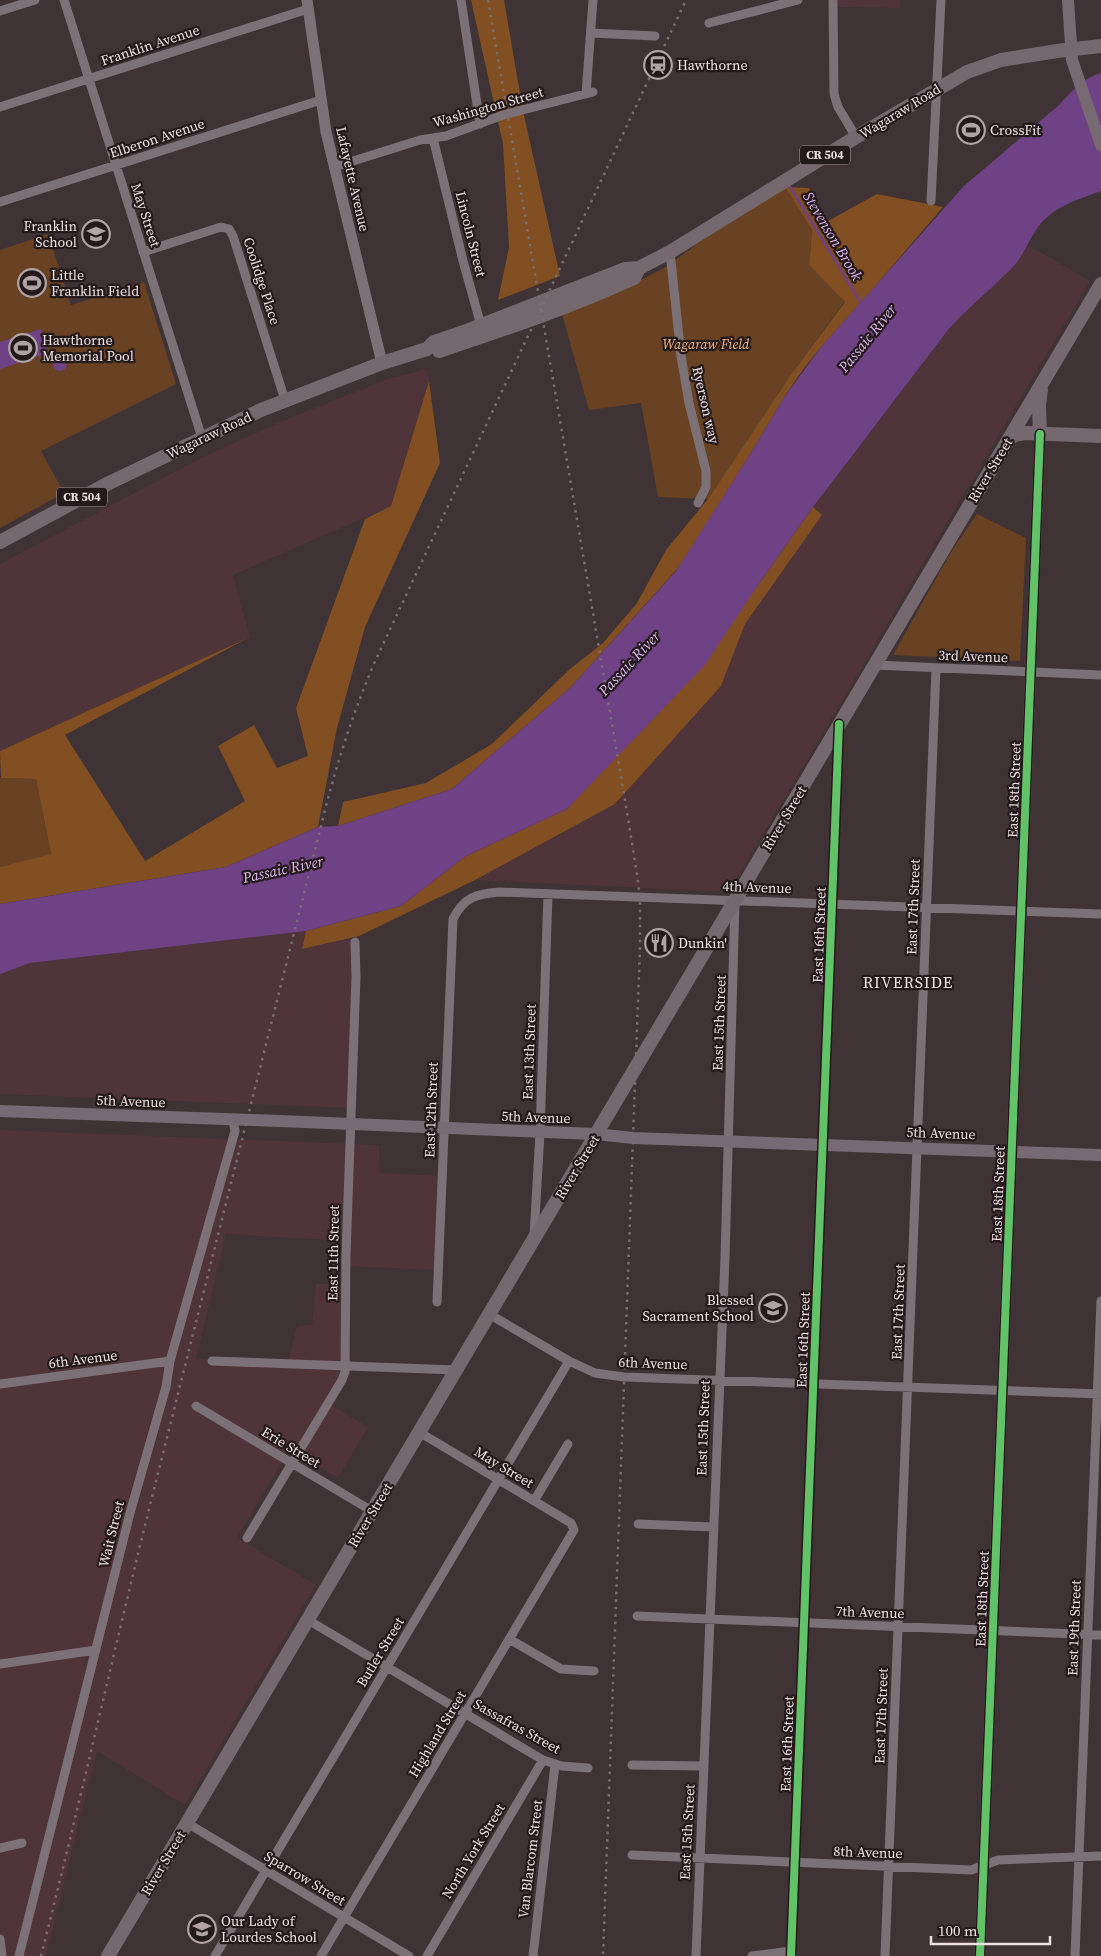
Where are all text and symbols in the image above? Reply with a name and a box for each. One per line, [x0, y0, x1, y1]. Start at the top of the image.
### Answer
street label: Franklin Avenue [98, 20, 202, 70]
station icon: Hawthorne [643, 50, 673, 80]
place label: Hawthorne [677, 55, 748, 75]
street label: Wagaraw Road [856, 79, 945, 143]
street label: Washington Street [430, 82, 546, 132]
street label: Elberon Avenue [107, 113, 207, 163]
sports icon: CrossFit [956, 115, 986, 145]
place label: CrossFit [990, 120, 1041, 140]
street label: Lafayette Avenue [331, 125, 375, 233]
road number: CR 504 [800, 146, 850, 164]
street label: May Street [126, 181, 166, 250]
water label: Stevenson Brook [798, 188, 868, 285]
street label: Lincoln Street [451, 189, 491, 279]
place label: Franklin School [23, 216, 78, 252]
school or university icon: Franklin School [81, 219, 111, 249]
street label: Coolidge Place [238, 235, 286, 327]
place label: Little Franklin Field [51, 265, 139, 301]
sports icon: Little Franklin Field [17, 268, 47, 298]
water label: Passaic River [832, 299, 902, 377]
place label: Hawthorne Memorial Pool [42, 330, 134, 366]
sports icon: Hawthorne Memorial Pool [8, 333, 38, 363]
park label: Wagaraw Field [663, 334, 750, 354]
street label: Ryerson way [687, 364, 725, 446]
street label: Wagaraw Road [163, 407, 255, 463]
street label: River Street [963, 433, 1017, 506]
road number: CR 504 [57, 488, 107, 507]
water label: Passaic River [593, 625, 665, 701]
street label: 3rd Avenue [938, 645, 1008, 667]
street label: East 18th Street [1002, 741, 1026, 838]
street label: River Street [757, 781, 811, 854]
water label: Passaic River [240, 850, 326, 888]
street label: East 17th Street [901, 858, 925, 955]
street label: 4th Avenue [722, 876, 792, 898]
street label: East 16th Street [807, 886, 831, 983]
restaurant icon: Dunkin' [644, 928, 674, 958]
place label: Dunkin' [678, 933, 727, 953]
district label: RIVERSIDE [863, 971, 953, 993]
street label: East 15th Street [707, 974, 731, 1071]
street label: East 13th Street [517, 1003, 541, 1100]
street label: East 12th Street [419, 1061, 443, 1158]
street label: 5th Avenue [96, 1090, 166, 1112]
street label: 5th Avenue [501, 1106, 571, 1128]
street label: 5th Avenue [906, 1122, 976, 1144]
street label: River Street [550, 1130, 604, 1203]
street label: East 18th Street [986, 1145, 1010, 1242]
street label: East 11th Street [322, 1204, 344, 1301]
street label: East 17th Street [886, 1263, 910, 1360]
place label: Blessed Sacrament School [642, 1290, 754, 1326]
street label: East 16th Street [791, 1291, 815, 1388]
school or university icon: Blessed Sacrament School [758, 1293, 788, 1323]
street label: 6th Avenue [47, 1345, 119, 1373]
street label: 6th Avenue [618, 1352, 688, 1374]
street label: East 15th Street [691, 1379, 715, 1476]
street label: Erie Street [258, 1422, 324, 1473]
street label: May Street [471, 1441, 538, 1493]
street label: River Street [343, 1478, 397, 1551]
street label: Wait Street [93, 1498, 129, 1569]
street label: East 18th Street [970, 1550, 994, 1647]
street label: East 19th Street [1062, 1579, 1086, 1676]
street label: 7th Avenue [835, 1601, 905, 1623]
street label: Butler Street [351, 1613, 409, 1691]
street label: East 17th Street [869, 1667, 893, 1764]
street label: Highland Street [403, 1687, 471, 1781]
street label: Sassafras Street [470, 1694, 565, 1758]
street label: East 16th Street [775, 1695, 799, 1792]
street label: East 15th Street [675, 1783, 700, 1880]
street label: Van Blarcom Street [513, 1798, 547, 1919]
street label: North York Street [437, 1799, 510, 1902]
street label: River Street [136, 1826, 190, 1899]
street label: 8th Avenue [833, 1841, 903, 1863]
street label: Sparrow Street [261, 1846, 350, 1910]
place label: Our Lady of Lourdes School [221, 1911, 317, 1947]
school or university icon: Our Lady of Lourdes School [187, 1914, 217, 1944]
scale bar [931, 1914, 1050, 1946]
text: 100 m [938, 1920, 978, 1941]

